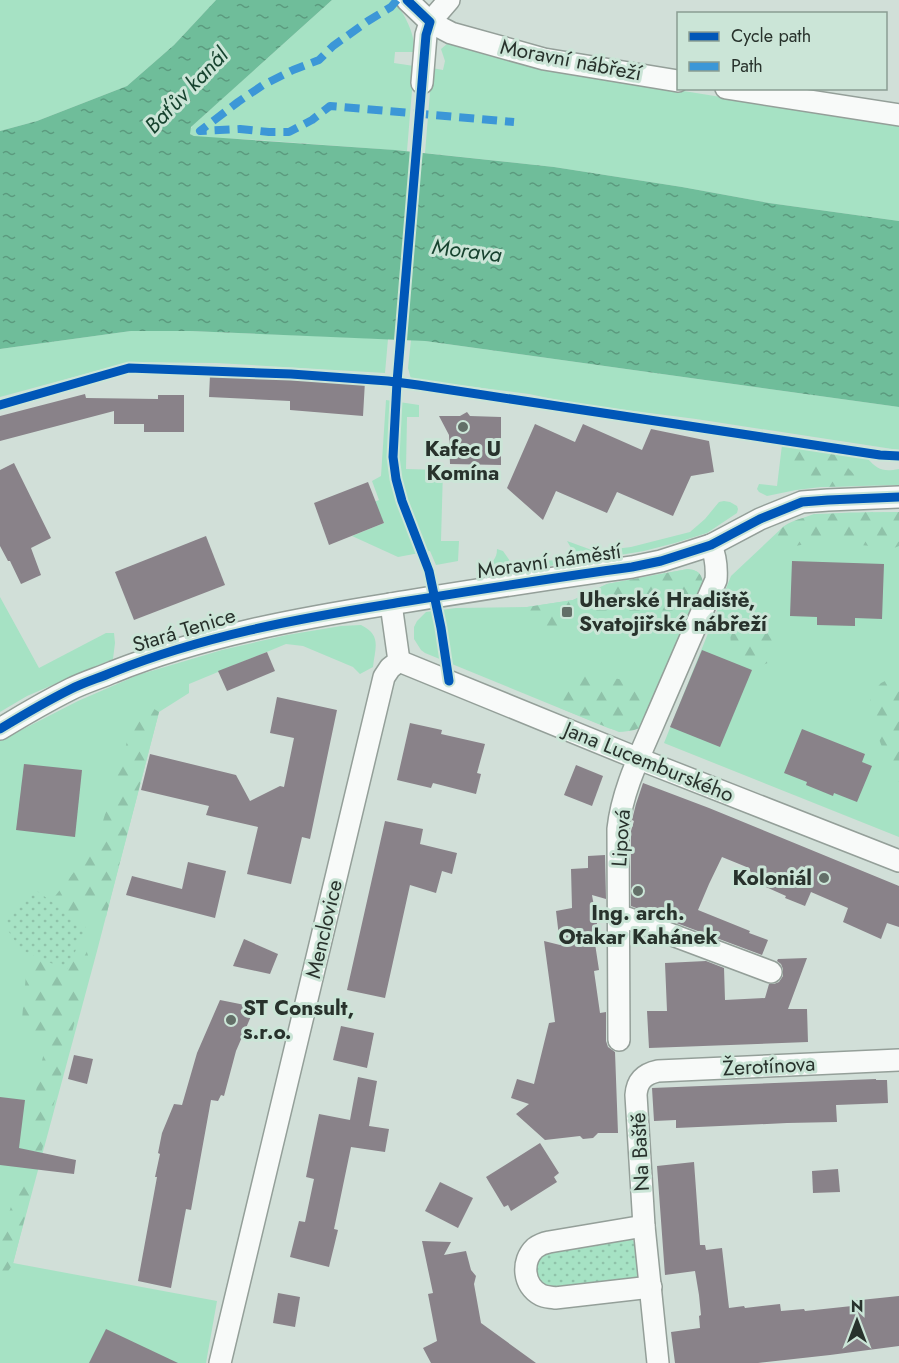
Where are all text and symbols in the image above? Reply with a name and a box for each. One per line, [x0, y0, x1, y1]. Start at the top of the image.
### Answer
legend [677, 12, 887, 90]
text: Cycle path [731, 23, 811, 49]
street label: Moravní nábřeží [498, 32, 646, 89]
water label: Baťův kanál [137, 39, 236, 140]
text: Path [731, 53, 763, 79]
water label: Morava [430, 230, 504, 270]
marker: Kafec U Komína [456, 420, 470, 434]
place label: Kafec U Komína [425, 434, 501, 488]
street label: Moravní náměstí [475, 536, 624, 586]
place label: Uherské Hradiště, Svatojiřské nábřeží [579, 585, 768, 639]
street label: Stará Tenice [129, 600, 239, 660]
marker: Uherské Hradiště, Svatojiřské nábřeží [560, 605, 574, 619]
street label: Jana Lucemburského [557, 713, 738, 810]
street label: Lipová [604, 808, 638, 868]
place label: Koloniál [733, 863, 812, 893]
marker: Koloniál [817, 871, 831, 885]
street label: Menclovice [298, 877, 350, 981]
marker: Ing. arch. Otakar Kahánek [631, 884, 645, 898]
place label: Ing. arch. Otakar Kahánek [558, 898, 718, 952]
place label: ST Consult, s.r.o. [243, 993, 354, 1047]
marker: ST Consult, s.r.o. [224, 1013, 238, 1027]
street label: Žerotínova [722, 1049, 816, 1083]
street label: Na Baště [623, 1112, 657, 1192]
north arrow [827, 1291, 887, 1351]
text: N [851, 1295, 863, 1318]

